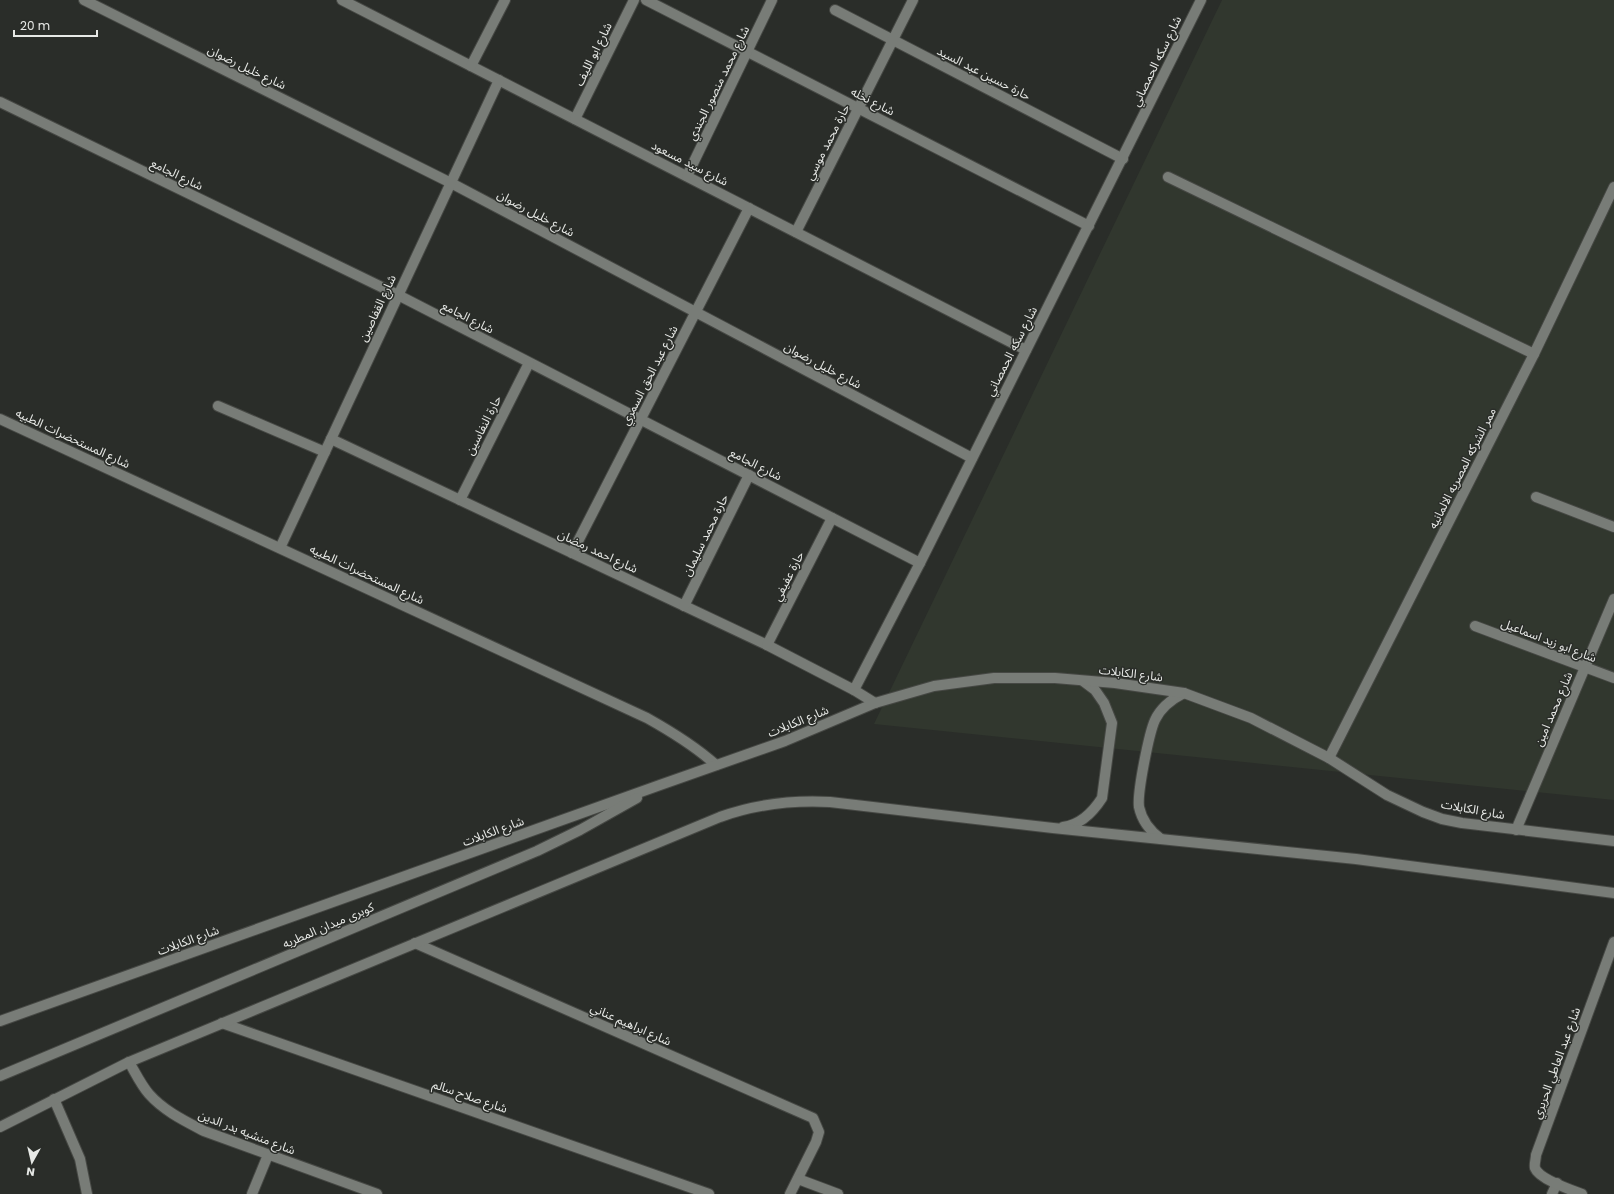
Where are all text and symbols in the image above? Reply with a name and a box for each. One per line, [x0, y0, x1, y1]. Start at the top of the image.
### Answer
scale bar [14, 12, 97, 38]
street label: شارع سكه الحمصاني [1127, 13, 1187, 110]
text: 20 m [20, 17, 50, 34]
street label: شارع ابو الليف [570, 19, 617, 89]
street label: شارع محمد منصور الجندي [683, 23, 755, 144]
street label: شارع خليل رضوان [204, 41, 289, 94]
street label: حارة حسين عبد السيد [934, 42, 1034, 104]
street label: شارع نخله [848, 83, 898, 120]
street label: حارة محمد موسي [801, 101, 855, 184]
street label: شارع سيد مسعود [648, 136, 731, 191]
street label: شارع الجامع [147, 154, 206, 195]
street label: شارع خليل رضوان [494, 185, 578, 241]
street label: شارع القفاصين [354, 272, 401, 345]
street label: شارع الجامع [439, 297, 497, 338]
street label: شارع سكه الحمصاني [981, 303, 1043, 400]
street label: شارع عبد الحق السمري [616, 322, 683, 429]
street label: شارع خليل رضوان [781, 337, 865, 393]
street label: حارة النفاسين [461, 392, 505, 458]
street label: شارع المستحضرات الطبيه [13, 404, 133, 473]
street label: ممر الشركه المصريه الالمانيه [1424, 404, 1500, 532]
street label: شارع الجامع [727, 444, 785, 485]
street label: حارة محمد سليمان [678, 491, 732, 579]
street label: شارع احمد رمضان [555, 525, 641, 578]
street label: شارع المستحضرات الطبيه [307, 540, 427, 609]
street label: حارة عفيفي [768, 548, 809, 605]
street label: شارع ابو زيد اسماعيل [1499, 614, 1599, 667]
street label: شارع الكابلات [1098, 661, 1164, 686]
street label: شارع محمد امين [1530, 669, 1577, 749]
street label: شارع الكابلات [765, 701, 831, 742]
street label: شارع الكابلات [1440, 795, 1506, 824]
street label: شارع الكابلات [460, 812, 527, 851]
street label: كوبرى ميدان المطريه [280, 898, 377, 952]
street label: شارع الكابلات [155, 921, 222, 960]
street label: شارع ابراهيم عناني [587, 999, 674, 1051]
street label: شارع عبد العاطي الحريري [1528, 1005, 1586, 1122]
street label: شارع صلاح سالم [430, 1075, 510, 1118]
street label: شارع منشيه بدر الدين [196, 1106, 298, 1159]
north arrow [12, 1142, 52, 1182]
text: N [25, 1163, 36, 1180]

